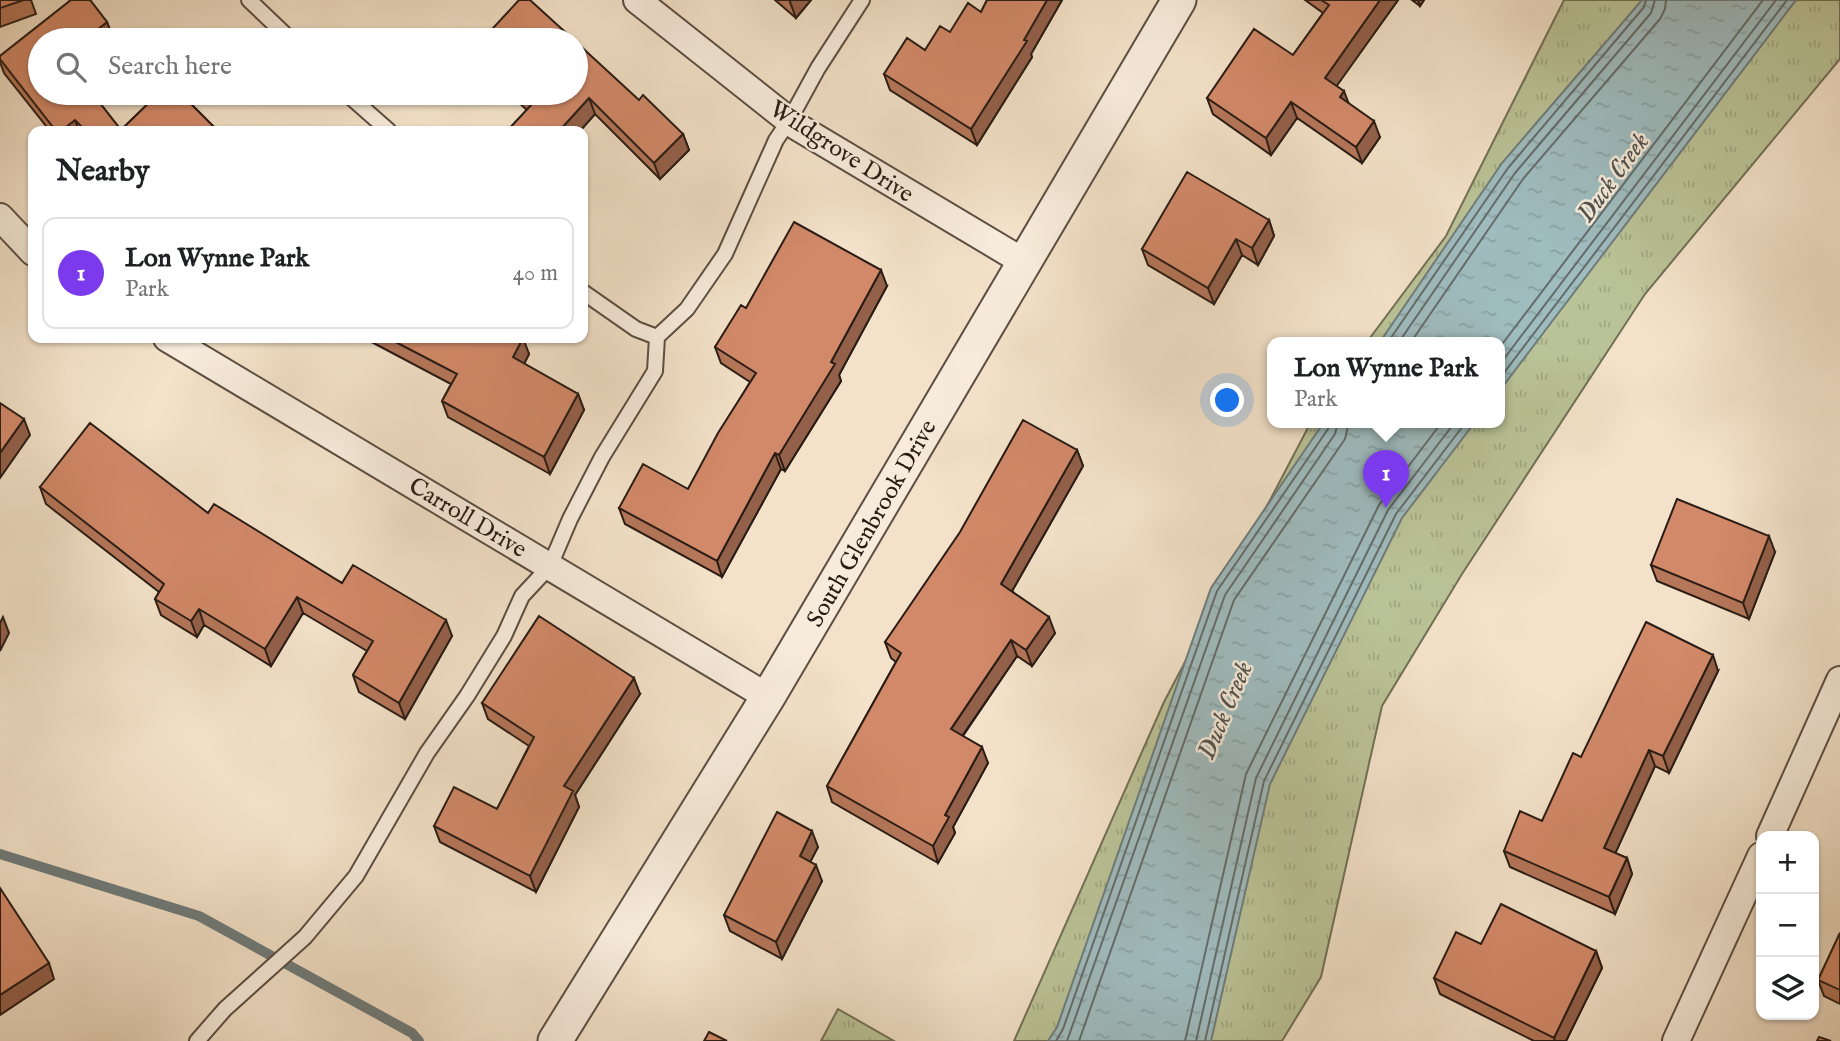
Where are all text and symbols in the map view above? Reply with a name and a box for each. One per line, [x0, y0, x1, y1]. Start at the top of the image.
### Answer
search box [28, 28, 588, 105]
icon: search [52, 48, 90, 86]
text: Search here [108, 50, 232, 83]
street label: Wildgrove Drive [763, 94, 919, 210]
water label: Duck Creek [1570, 126, 1657, 229]
text: Nearby [56, 153, 149, 191]
text: Lon Wynne Park [125, 242, 309, 275]
text: 1 [77, 259, 85, 288]
text: 40 m [513, 259, 558, 288]
text: Park [125, 275, 169, 304]
popup [1267, 337, 1505, 428]
text: Lon Wynne Park [1294, 352, 1478, 385]
your location [1210, 383, 1244, 417]
text: Park [1294, 385, 1338, 414]
street label: South Glenbrook Drive [800, 414, 944, 633]
pin: 1 [1363, 450, 1409, 508]
street label: Carroll Drive [403, 471, 532, 566]
water label: Duck Creek [1190, 656, 1261, 764]
map controls [1756, 831, 1819, 1020]
button: + [1756, 831, 1819, 894]
button: − [1756, 894, 1819, 957]
button: layers [1756, 957, 1819, 1020]

